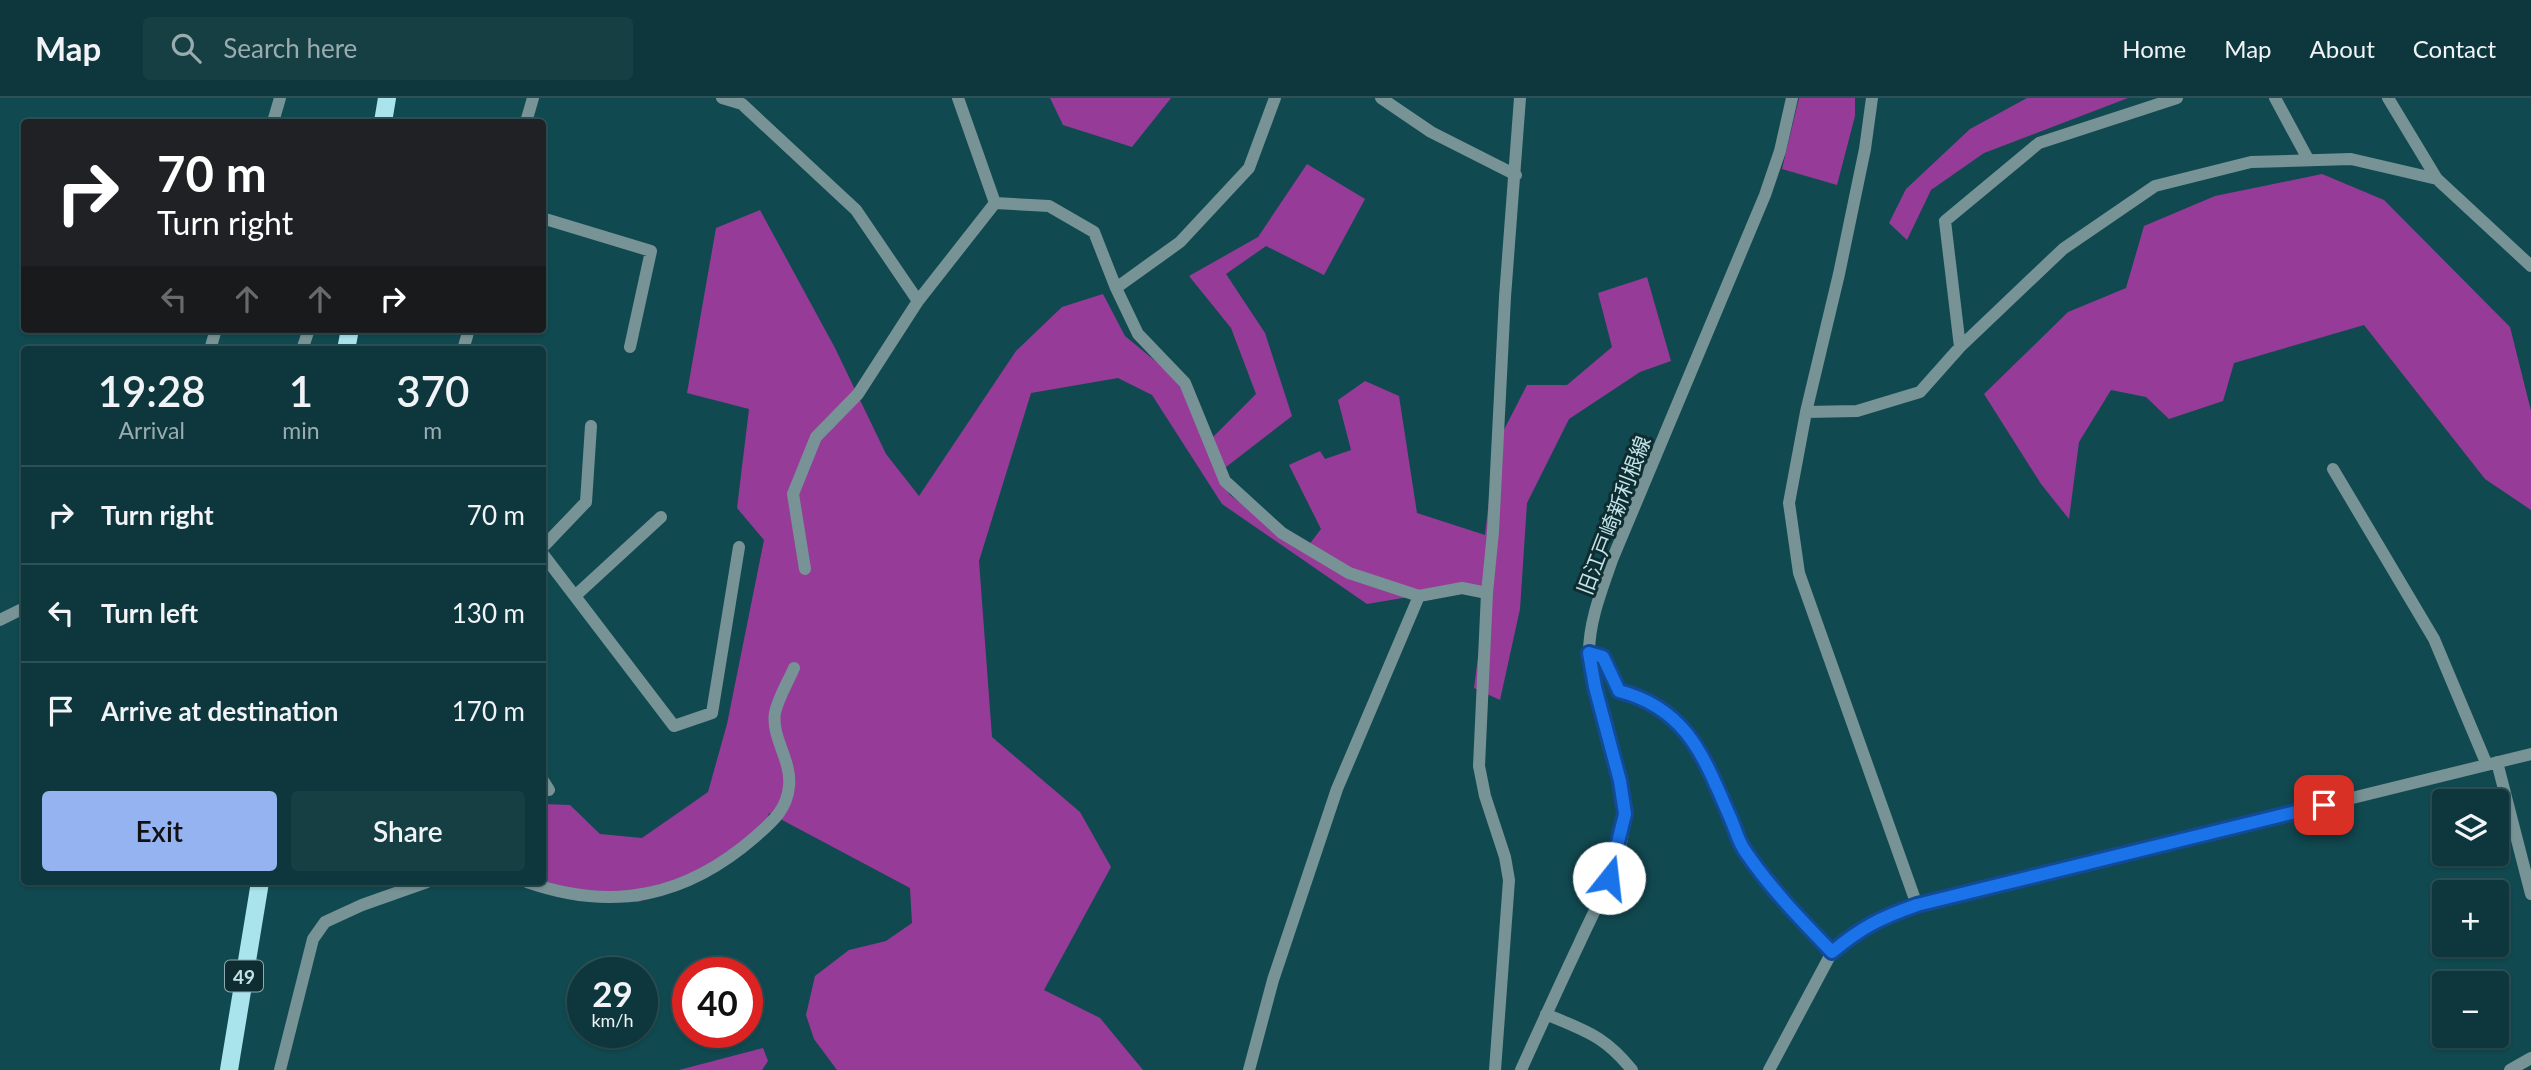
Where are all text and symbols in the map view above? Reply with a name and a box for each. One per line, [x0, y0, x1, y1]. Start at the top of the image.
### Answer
search box [143, 17, 633, 80]
text: Map [35, 28, 101, 68]
icon: search [167, 29, 205, 67]
text: Search here [223, 32, 357, 64]
text: Home [2122, 34, 2186, 63]
text: Map [2224, 34, 2272, 63]
text: About [2310, 34, 2375, 63]
text: Contact [2413, 34, 2496, 63]
text: 70 m [157, 144, 267, 202]
icon: right [42, 147, 133, 238]
text: Turn right [157, 203, 293, 242]
icon: left [155, 280, 193, 318]
icon: ahead [228, 280, 266, 318]
icon: ahead [301, 280, 339, 318]
icon: right [374, 280, 412, 318]
text: 19:28 [98, 366, 206, 416]
text: 1 [289, 366, 313, 416]
text: 370 [396, 366, 469, 416]
text: Arrival [119, 416, 185, 444]
text: min [282, 416, 320, 444]
text: m [423, 416, 442, 444]
street label: 旧江戸崎新利根線 [1571, 432, 1655, 598]
icon: right [42, 496, 80, 534]
text: Turn right [101, 499, 214, 531]
text: 70 m [467, 499, 525, 531]
icon: left [42, 594, 80, 632]
text: Turn left [101, 597, 198, 629]
text: 130 m [452, 597, 525, 629]
icon: arrive [42, 692, 80, 730]
text: Arrive at destination [101, 695, 338, 727]
text: 170 m [452, 695, 525, 727]
pin [2294, 775, 2354, 835]
icon: arrive [2305, 786, 2343, 824]
map controls [2432, 789, 2509, 1048]
button: layers [2432, 789, 2509, 866]
button: Exit [42, 791, 277, 871]
button: Share [291, 791, 525, 871]
position arrow [1572, 841, 1646, 915]
button: + [2432, 880, 2509, 957]
speed limit sign: 40 [672, 957, 763, 1048]
road number: 49 [225, 960, 263, 992]
button: − [2432, 971, 2509, 1048]
text: 29 [592, 972, 633, 1014]
text: km/h [591, 1009, 634, 1031]

